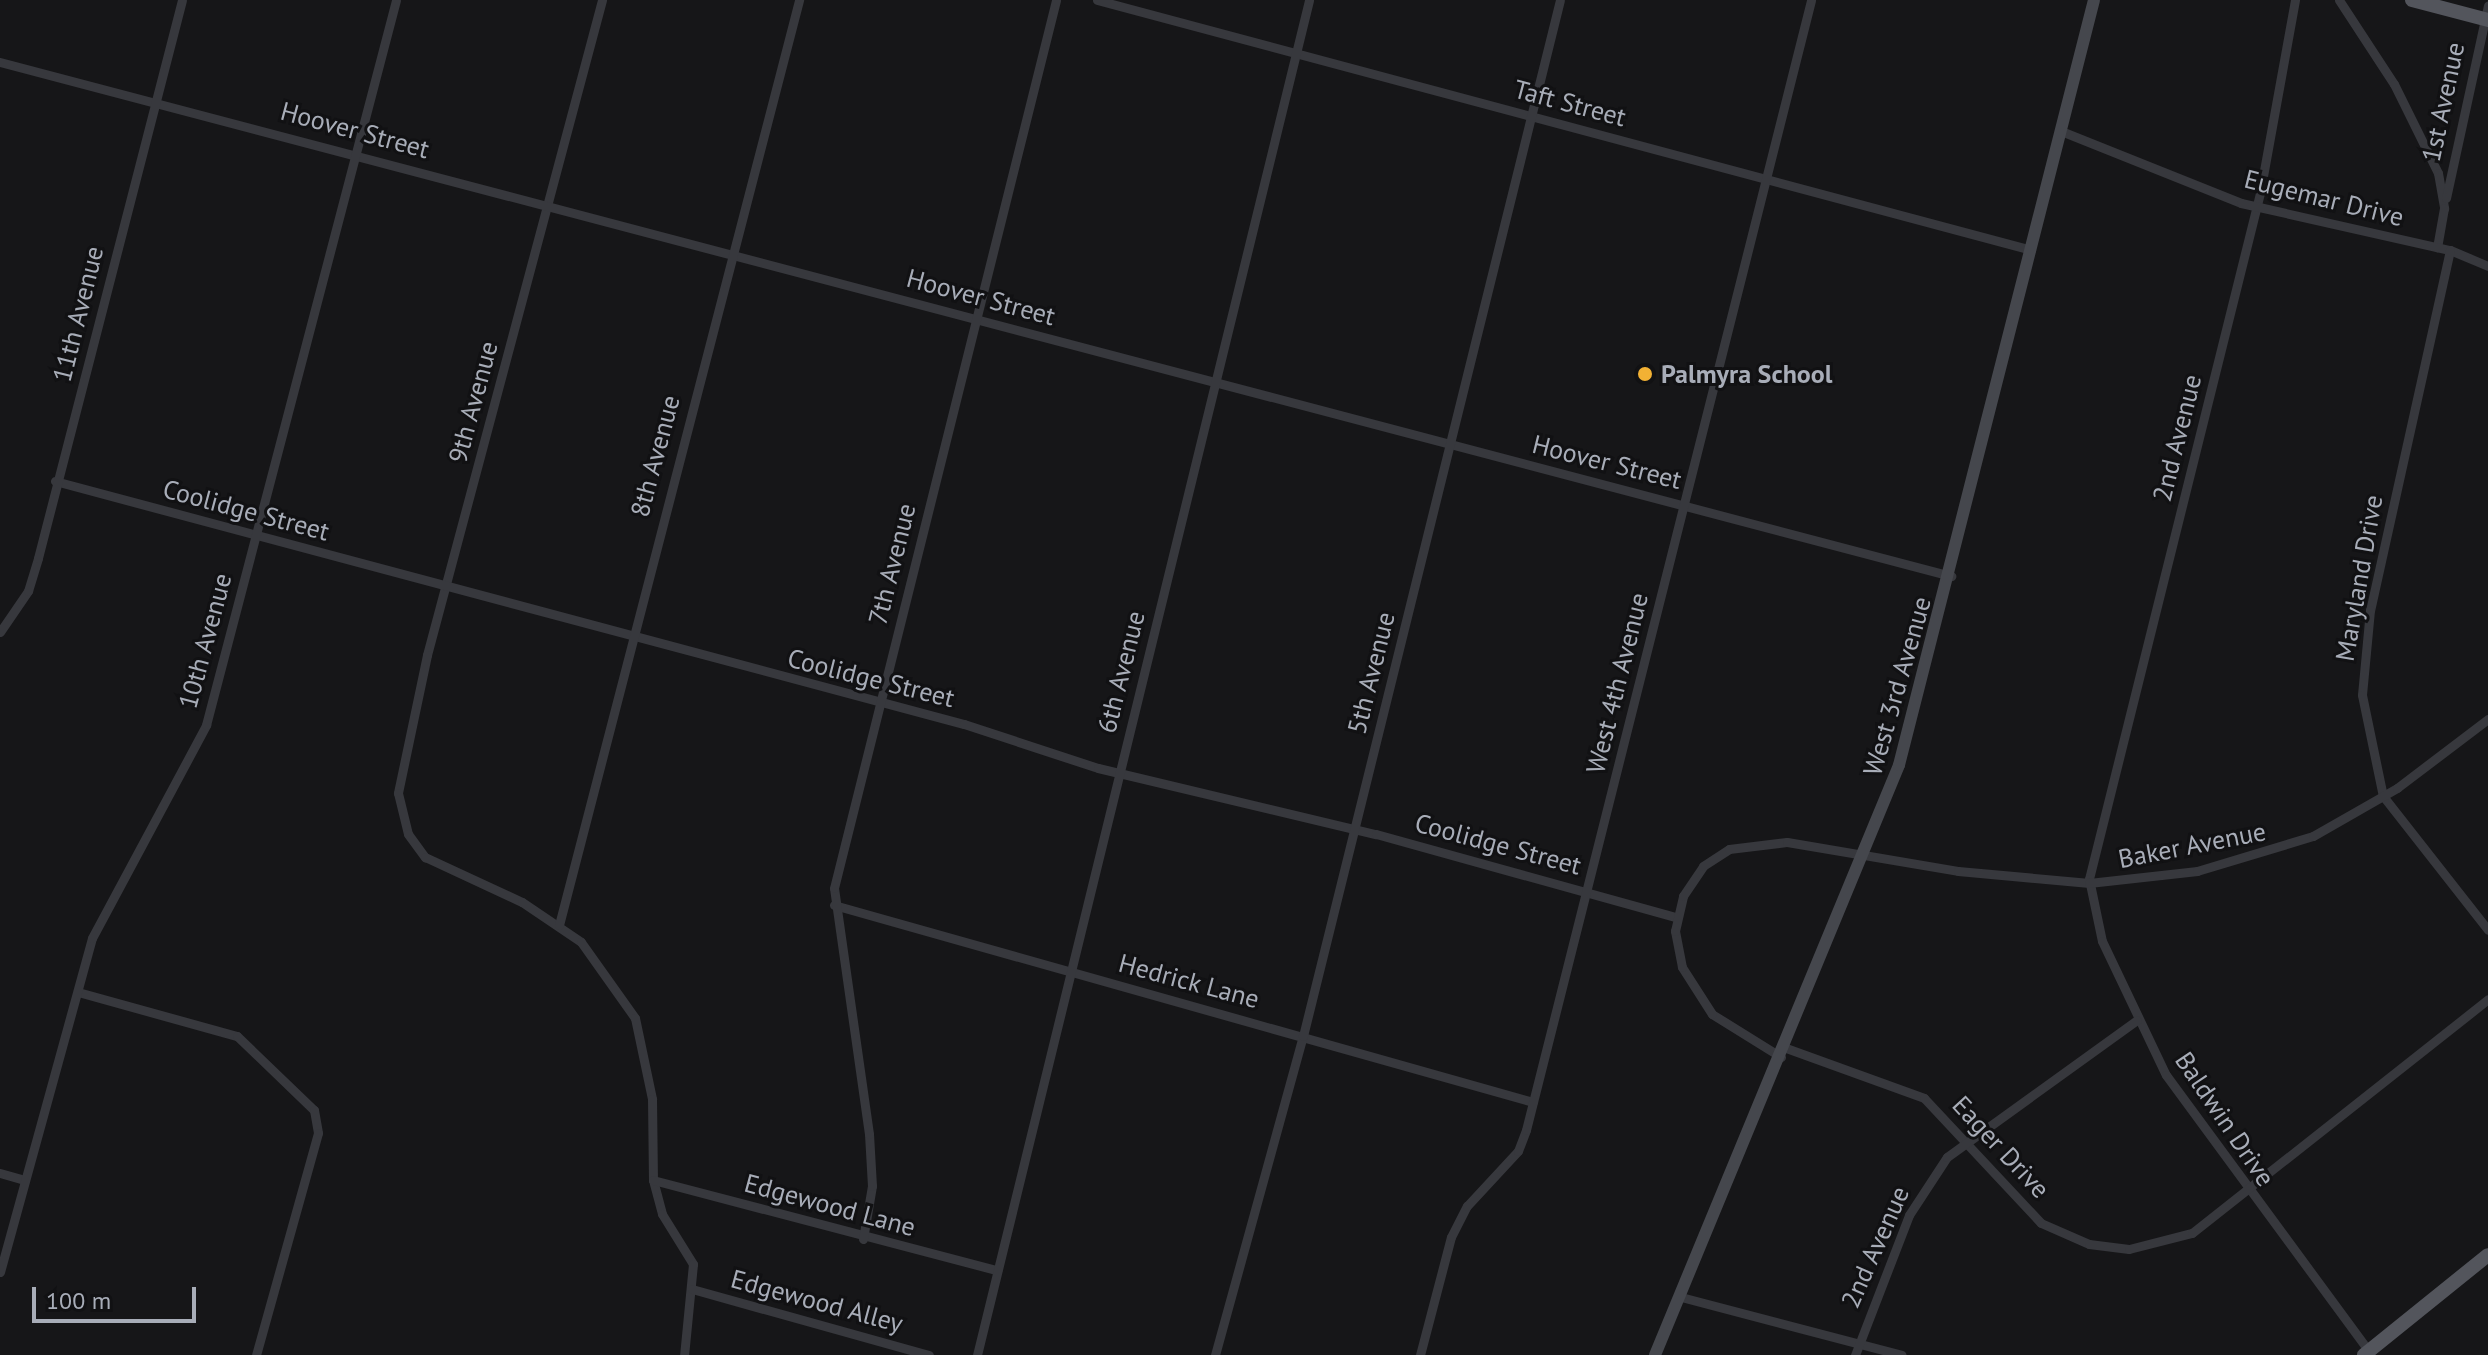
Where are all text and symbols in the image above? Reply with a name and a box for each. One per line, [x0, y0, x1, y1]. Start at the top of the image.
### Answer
street label: 1st Avenue [2415, 39, 2471, 165]
street label: Taft Street [1511, 73, 1629, 133]
street label: Hoover Street [277, 95, 433, 165]
street label: Eugemar Drive [2241, 163, 2407, 233]
street label: 11th Avenue [46, 243, 110, 385]
street label: Hoover Street [903, 262, 1059, 332]
street label: 9th Avenue [442, 337, 504, 467]
place label: Palmyra School [1661, 358, 1832, 390]
marker: Palmyra School [1636, 365, 1654, 383]
street label: 2nd Avenue [2146, 371, 2208, 505]
street label: 8th Avenue [624, 391, 686, 521]
street label: Hoover Street [1529, 428, 1685, 496]
street label: Coolidge Street [159, 473, 333, 547]
street label: Maryland Drive [2329, 492, 2389, 664]
street label: 7th Avenue [862, 500, 922, 628]
street label: 10th Avenue [172, 570, 238, 712]
street label: West 4th Avenue [1579, 589, 1655, 777]
street label: West 3rd Avenue [1856, 593, 1938, 779]
street label: 6th Avenue [1091, 607, 1151, 737]
street label: 5th Avenue [1341, 608, 1401, 738]
street label: Coolidge Street [784, 642, 958, 714]
street label: Coolidge Street [1411, 807, 1585, 881]
street label: Baker Avenue [2115, 815, 2269, 875]
street label: Hedrick Lane [1115, 947, 1263, 1015]
street label: Baldwin Drive [2169, 1046, 2281, 1192]
street label: Eager Drive [1946, 1090, 2056, 1204]
street label: Edgewood Lane [741, 1167, 919, 1243]
street label: 2nd Avenue [1834, 1181, 1916, 1313]
street label: Edgewood Alley [727, 1263, 907, 1339]
scale bar [36, 1271, 200, 1321]
text: 100 m [46, 1285, 111, 1316]

